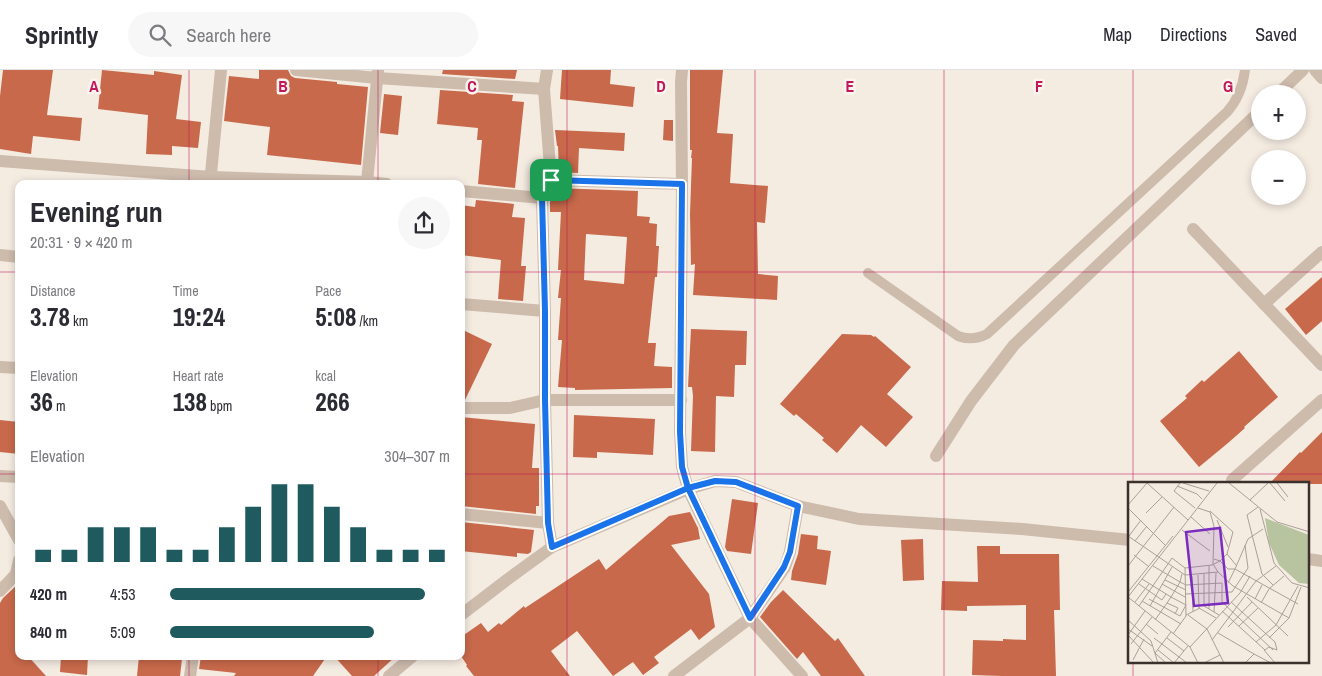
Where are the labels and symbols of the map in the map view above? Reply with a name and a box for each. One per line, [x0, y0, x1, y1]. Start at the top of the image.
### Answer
text: A [89, 75, 99, 97]
text: B [278, 75, 288, 97]
text: C [467, 75, 477, 97]
text: D [656, 75, 666, 97]
text: E [846, 75, 855, 97]
text: F [1035, 75, 1043, 97]
text: G [1223, 75, 1233, 97]
pin [530, 159, 572, 201]
inset map [1128, 482, 1310, 664]

